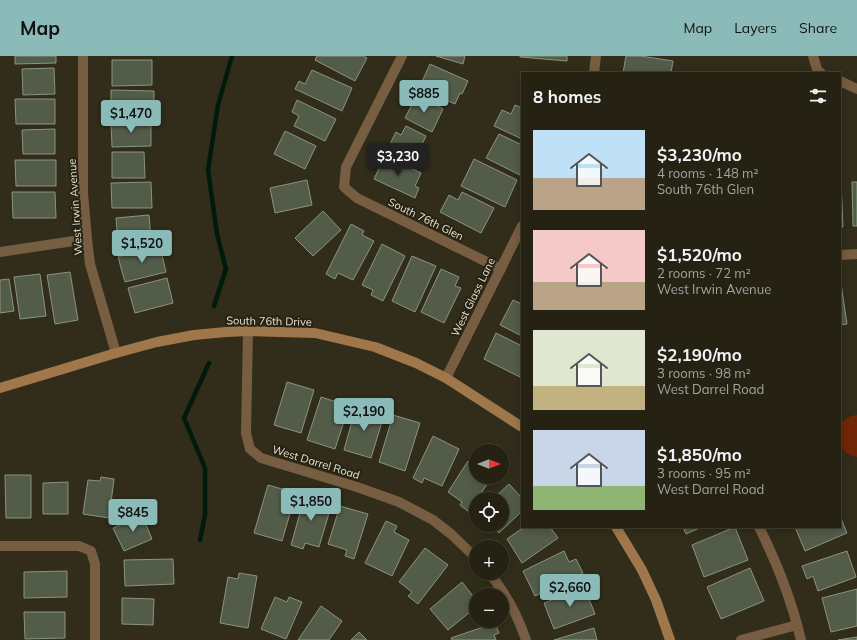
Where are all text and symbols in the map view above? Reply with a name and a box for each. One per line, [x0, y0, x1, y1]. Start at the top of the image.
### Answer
text: Map [20, 16, 60, 40]
text: Map [683, 19, 712, 37]
text: Layers [734, 19, 777, 37]
text: Share [799, 19, 837, 37]
pin: $885 [400, 80, 448, 114]
text: $885 [408, 85, 440, 101]
icon: filters [807, 85, 829, 107]
text: 8 homes [533, 86, 601, 107]
pin: $1,470 [98, 100, 164, 134]
text: $1,470 [110, 105, 152, 121]
pin: $3,230 [365, 143, 431, 177]
text: $3,230/mo [657, 144, 742, 165]
icon: home [565, 146, 613, 194]
text: $3,230 [377, 148, 419, 164]
street label: West Irwin Avenue [65, 158, 85, 256]
text: 4 rooms · 148 m² [657, 165, 758, 181]
text: South 76th Glen [657, 181, 754, 197]
street label: South 76th Glen [386, 195, 466, 243]
pin: $1,520 [109, 230, 175, 264]
text: $1,520 [121, 235, 163, 251]
text: $1,520/mo [657, 244, 742, 265]
icon: home [565, 246, 613, 294]
street label: West Glass Lane [448, 255, 498, 339]
text: 2 rooms · 72 m² [657, 265, 751, 281]
text: West Irwin Avenue [657, 281, 771, 297]
street label: South 76th Drive [226, 313, 312, 329]
text: $2,190/mo [657, 344, 742, 365]
icon: home [565, 346, 613, 394]
text: 3 rooms · 98 m² [657, 365, 751, 381]
text: West Darrel Road [657, 381, 764, 397]
pin: $2,190 [331, 398, 397, 432]
text: $2,190 [343, 403, 385, 419]
street label: West Darrel Road [271, 442, 361, 482]
north arrow [469, 444, 509, 484]
map controls [469, 444, 509, 628]
text: $1,850/mo [657, 444, 742, 465]
icon: home [565, 446, 613, 494]
text: 3 rooms · 95 m² [657, 465, 751, 481]
text: West Darrel Road [657, 481, 764, 497]
pin: $1,850 [278, 488, 344, 522]
button: locate [469, 492, 509, 532]
text: $1,850 [290, 493, 332, 509]
pin: $845 [109, 499, 157, 533]
text: $845 [117, 504, 149, 520]
button: + [469, 540, 509, 580]
pin: $2,660 [537, 574, 603, 608]
text: $2,660 [549, 579, 591, 595]
button: − [469, 588, 509, 628]

